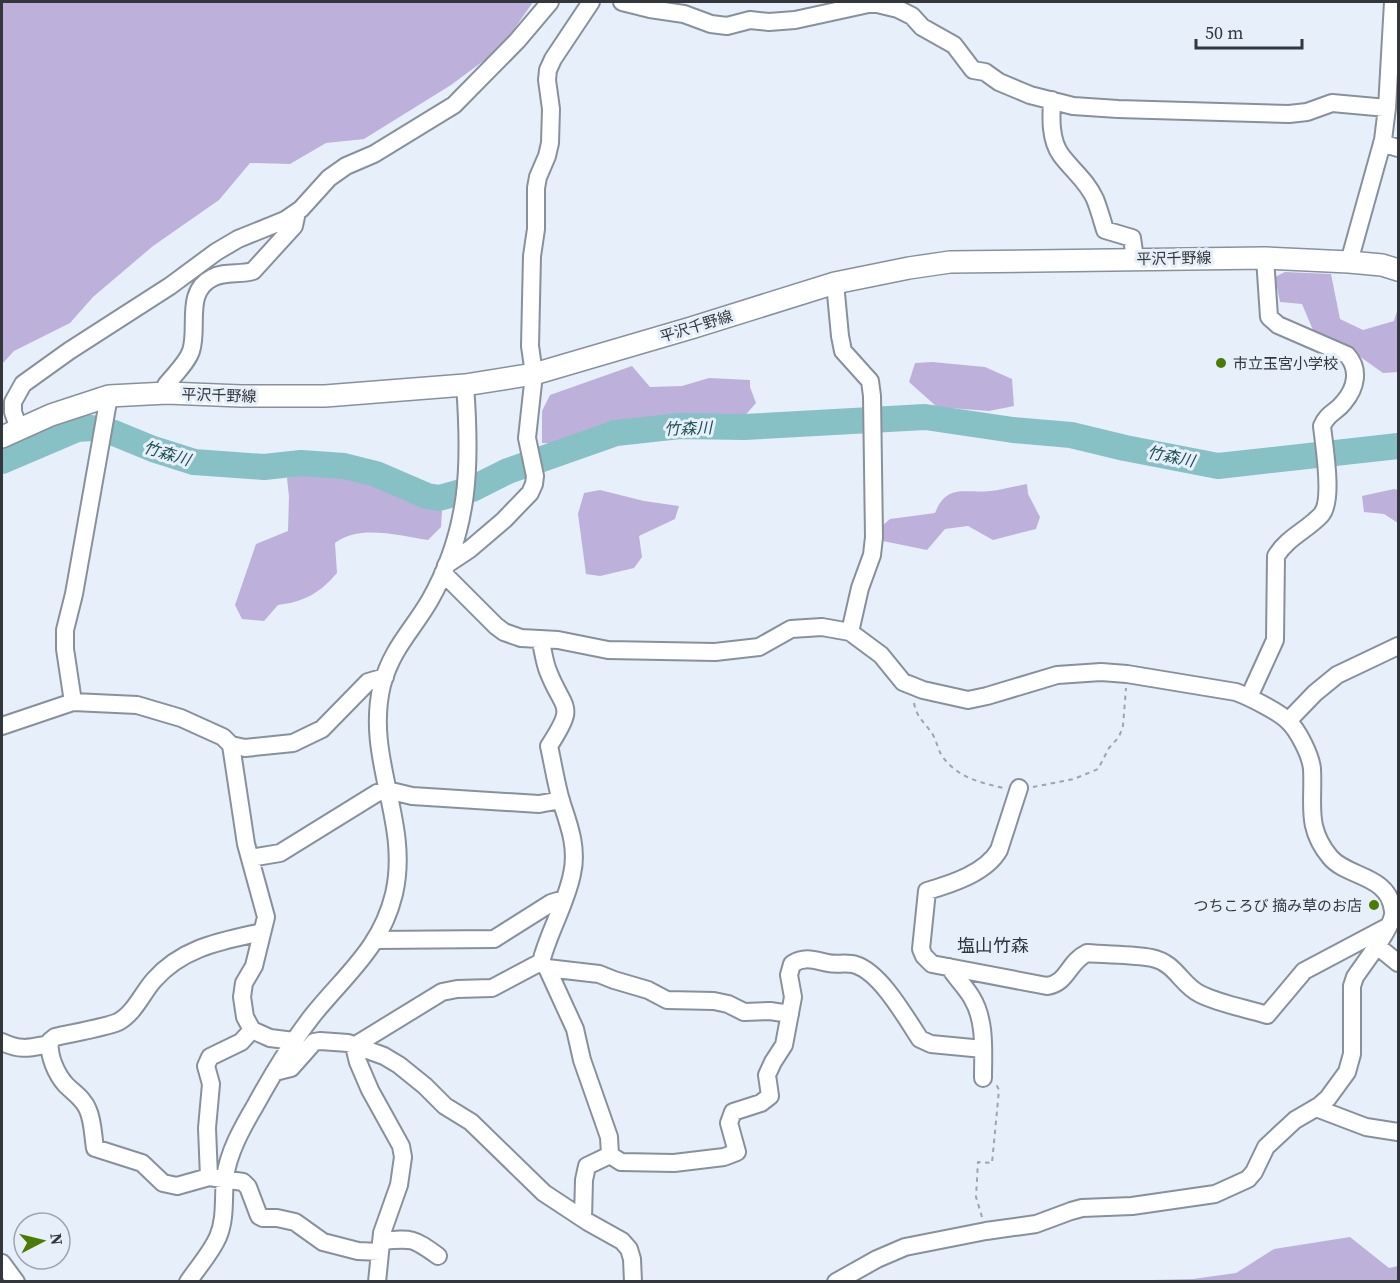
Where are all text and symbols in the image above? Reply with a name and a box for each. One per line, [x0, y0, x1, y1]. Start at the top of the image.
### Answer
scale bar [1196, 12, 1302, 50]
text: 50 m [1205, 20, 1243, 45]
street label: 平沢千野線 [1136, 247, 1212, 269]
street label: 平沢千野線 [657, 305, 735, 347]
place label: 市立玉宮小学校 [1233, 353, 1338, 374]
marker: 市立玉宮小学校 [1214, 356, 1228, 370]
street label: 平沢千野線 [181, 383, 257, 407]
water label: 竹森川 [664, 416, 714, 440]
water label: 竹森川 [141, 435, 195, 471]
water label: 竹森川 [1145, 440, 1199, 472]
place label: つちころび 摘み草のお店 [1194, 895, 1362, 916]
marker: つちころび 摘み草のお店 [1367, 898, 1381, 912]
district label: 塩山竹森 [957, 933, 1029, 958]
north arrow [12, 1211, 72, 1271]
text: N [45, 1232, 69, 1247]

